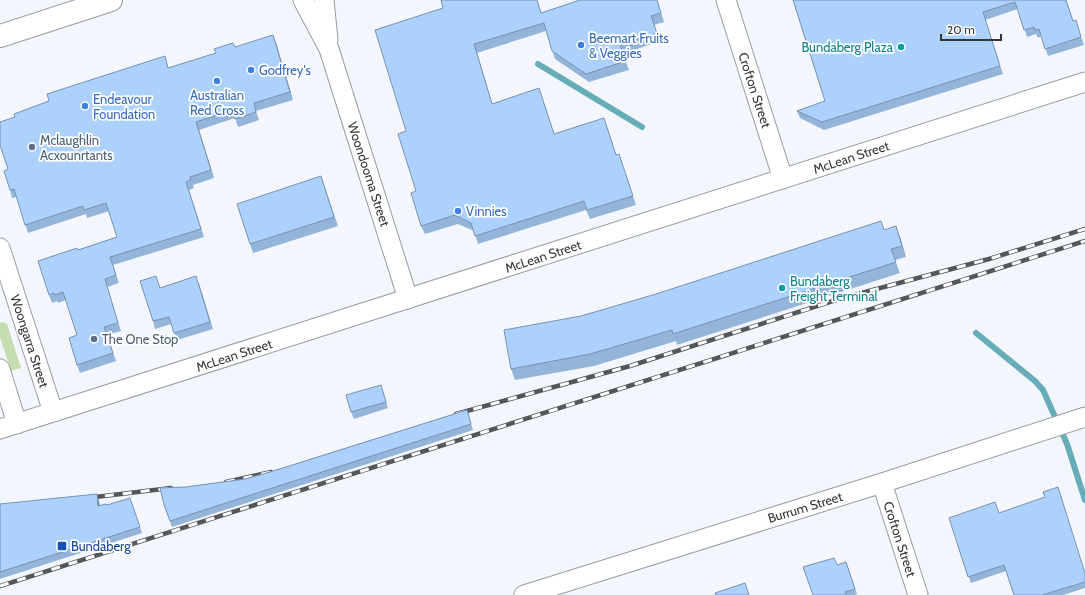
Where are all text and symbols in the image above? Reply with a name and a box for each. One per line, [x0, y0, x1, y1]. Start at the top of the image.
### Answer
scale bar [941, 16, 1001, 42]
text: 20 m [947, 22, 975, 37]
place label: Beemart Fruits & Veggies [589, 30, 669, 61]
place label: Bundaberg Plaza [801, 39, 894, 55]
marker: Beemart Fruits & Veggies [576, 40, 586, 50]
marker: Bundaberg Plaza [896, 42, 906, 52]
street label: Crofton Street [735, 50, 775, 130]
place label: Godfrey's [259, 62, 312, 78]
marker: Godfrey's [246, 65, 256, 75]
marker: Australian Red Cross [212, 76, 222, 86]
place label: Australian Red Cross [190, 87, 245, 118]
place label: Endeavour Foundation [93, 91, 155, 122]
marker: Endeavour Foundation [80, 101, 90, 111]
street label: Woondooma Street [345, 120, 394, 229]
place label: Mclaughlin Acxounrtants [40, 132, 113, 163]
street label: McLean Street [811, 137, 892, 177]
marker: Mclaughlin Acxounrtants [27, 142, 37, 152]
place label: Vinnies [466, 203, 507, 219]
marker: Vinnies [453, 206, 463, 216]
street label: McLean Street [503, 236, 584, 276]
place label: Bundaberg Freight Terminal [790, 273, 878, 304]
marker: Bundaberg Freight Terminal [777, 283, 787, 293]
street label: Woongarra Street [7, 293, 53, 390]
place label: The One Stop [102, 331, 178, 347]
marker: The One Stop [89, 334, 99, 344]
street label: McLean Street [194, 335, 275, 375]
street label: Burrum Street [766, 488, 845, 526]
street label: Crofton Street [880, 499, 920, 579]
place label: Bundaberg [71, 538, 131, 554]
marker: Bundaberg [56, 540, 68, 552]

